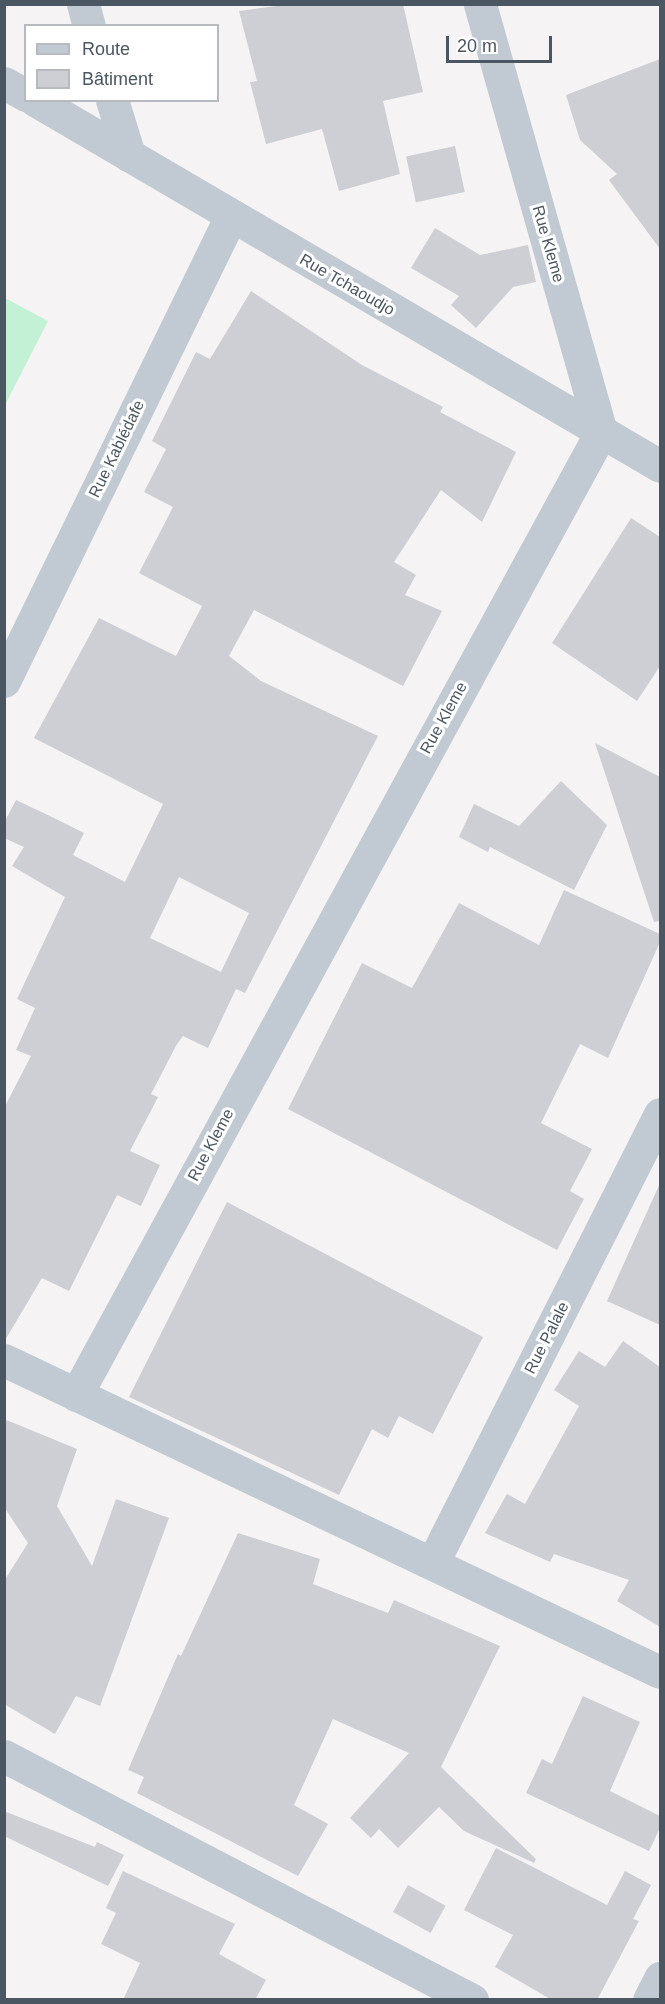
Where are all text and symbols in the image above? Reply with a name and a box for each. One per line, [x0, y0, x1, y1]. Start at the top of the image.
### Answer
legend [24, 24, 219, 102]
scale bar [449, 24, 556, 62]
text: 20 m [457, 36, 497, 56]
text: Route [82, 39, 130, 59]
text: Bâtiment [82, 69, 153, 89]
street label: Rue Kleme [528, 203, 568, 285]
street label: Rue Tchaoudjo [296, 250, 398, 320]
street label: Rue Kablédafe [85, 397, 149, 501]
street label: Rue Kleme [416, 679, 472, 757]
street label: Rue Kleme [184, 1106, 238, 1184]
street label: Rue Palale [521, 1299, 573, 1377]

